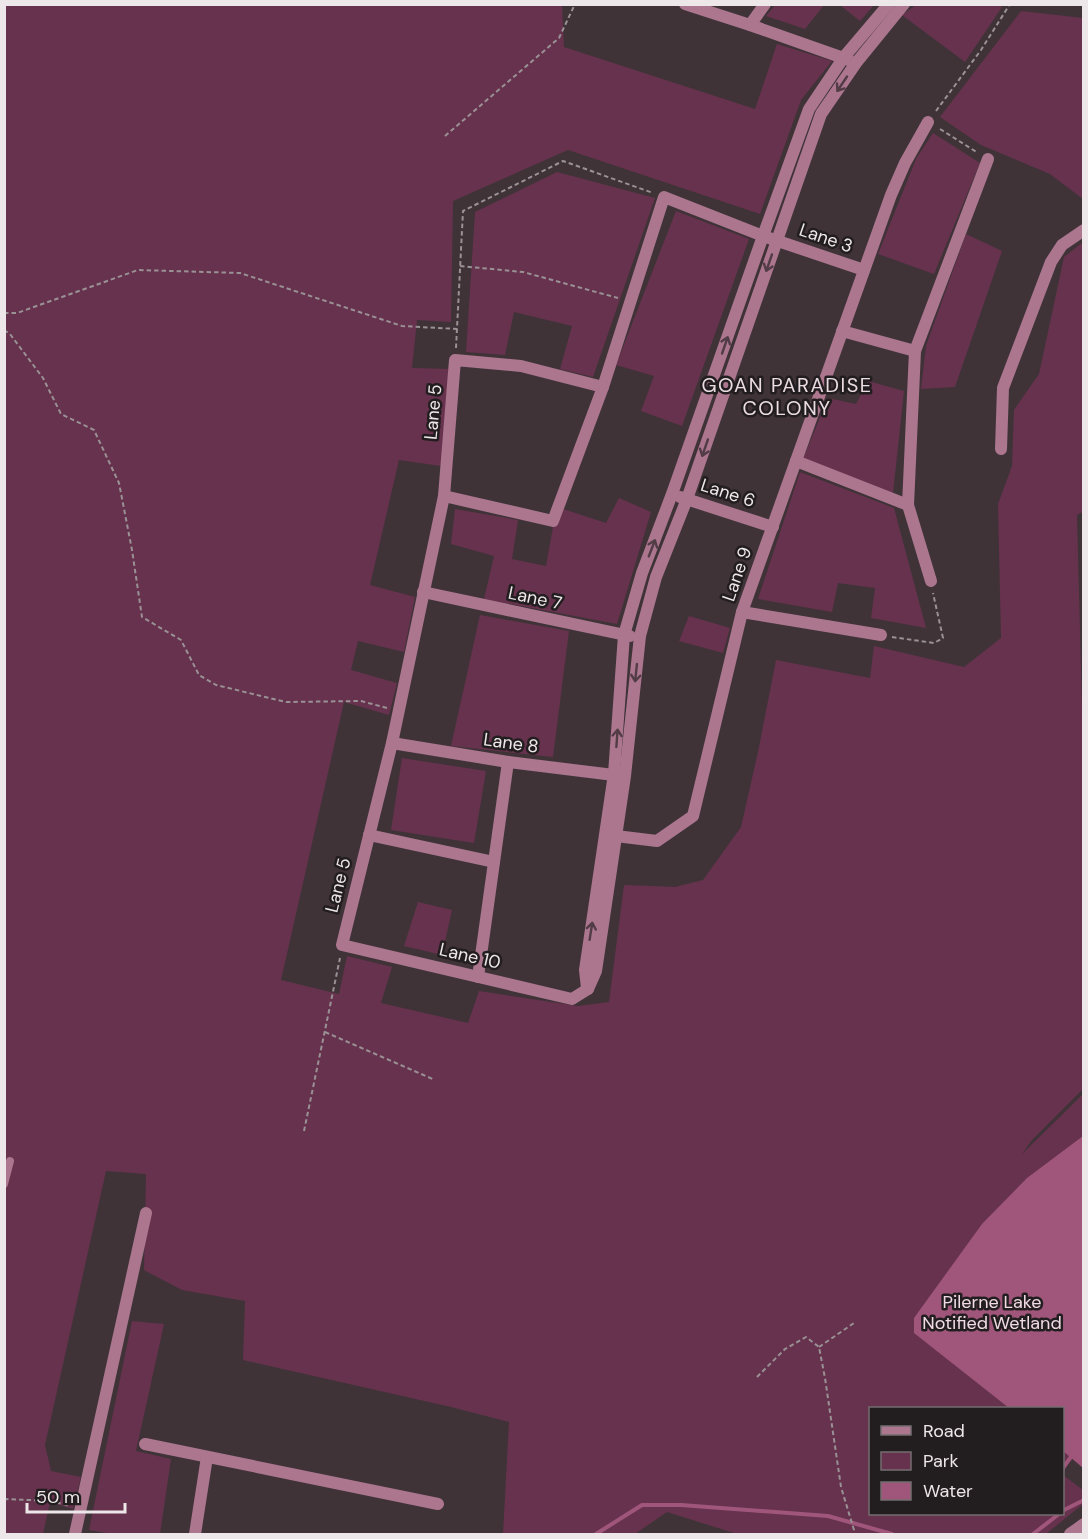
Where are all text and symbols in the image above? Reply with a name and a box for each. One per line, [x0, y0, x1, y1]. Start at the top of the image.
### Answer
one-way arrow [836, 75, 848, 91]
street label: Lane 3 [796, 218, 856, 258]
one-way arrow [762, 253, 773, 272]
one-way arrow [720, 336, 731, 355]
district label: GOAN PARADISE COLONY [701, 372, 873, 421]
street label: Lane 5 [419, 383, 447, 441]
one-way arrow [698, 438, 709, 457]
street label: Lane 6 [698, 473, 758, 513]
one-way arrow [647, 539, 658, 558]
street label: Lane 9 [717, 544, 757, 604]
street label: Lane 7 [506, 581, 564, 615]
one-way arrow [630, 663, 641, 683]
street label: Lane 8 [482, 727, 540, 759]
one-way arrow [611, 729, 622, 749]
street label: Lane 5 [320, 855, 356, 915]
one-way arrow [585, 922, 596, 942]
street label: Lane 10 [437, 937, 503, 975]
park label: Pilerne Lake Notified Wetland [922, 1290, 1062, 1335]
legend [869, 1407, 1064, 1515]
text: Road [923, 1419, 965, 1443]
text: Park [923, 1449, 959, 1473]
scale bar [27, 1476, 124, 1514]
text: Water [923, 1479, 973, 1503]
text: 50 m [36, 1485, 80, 1509]

